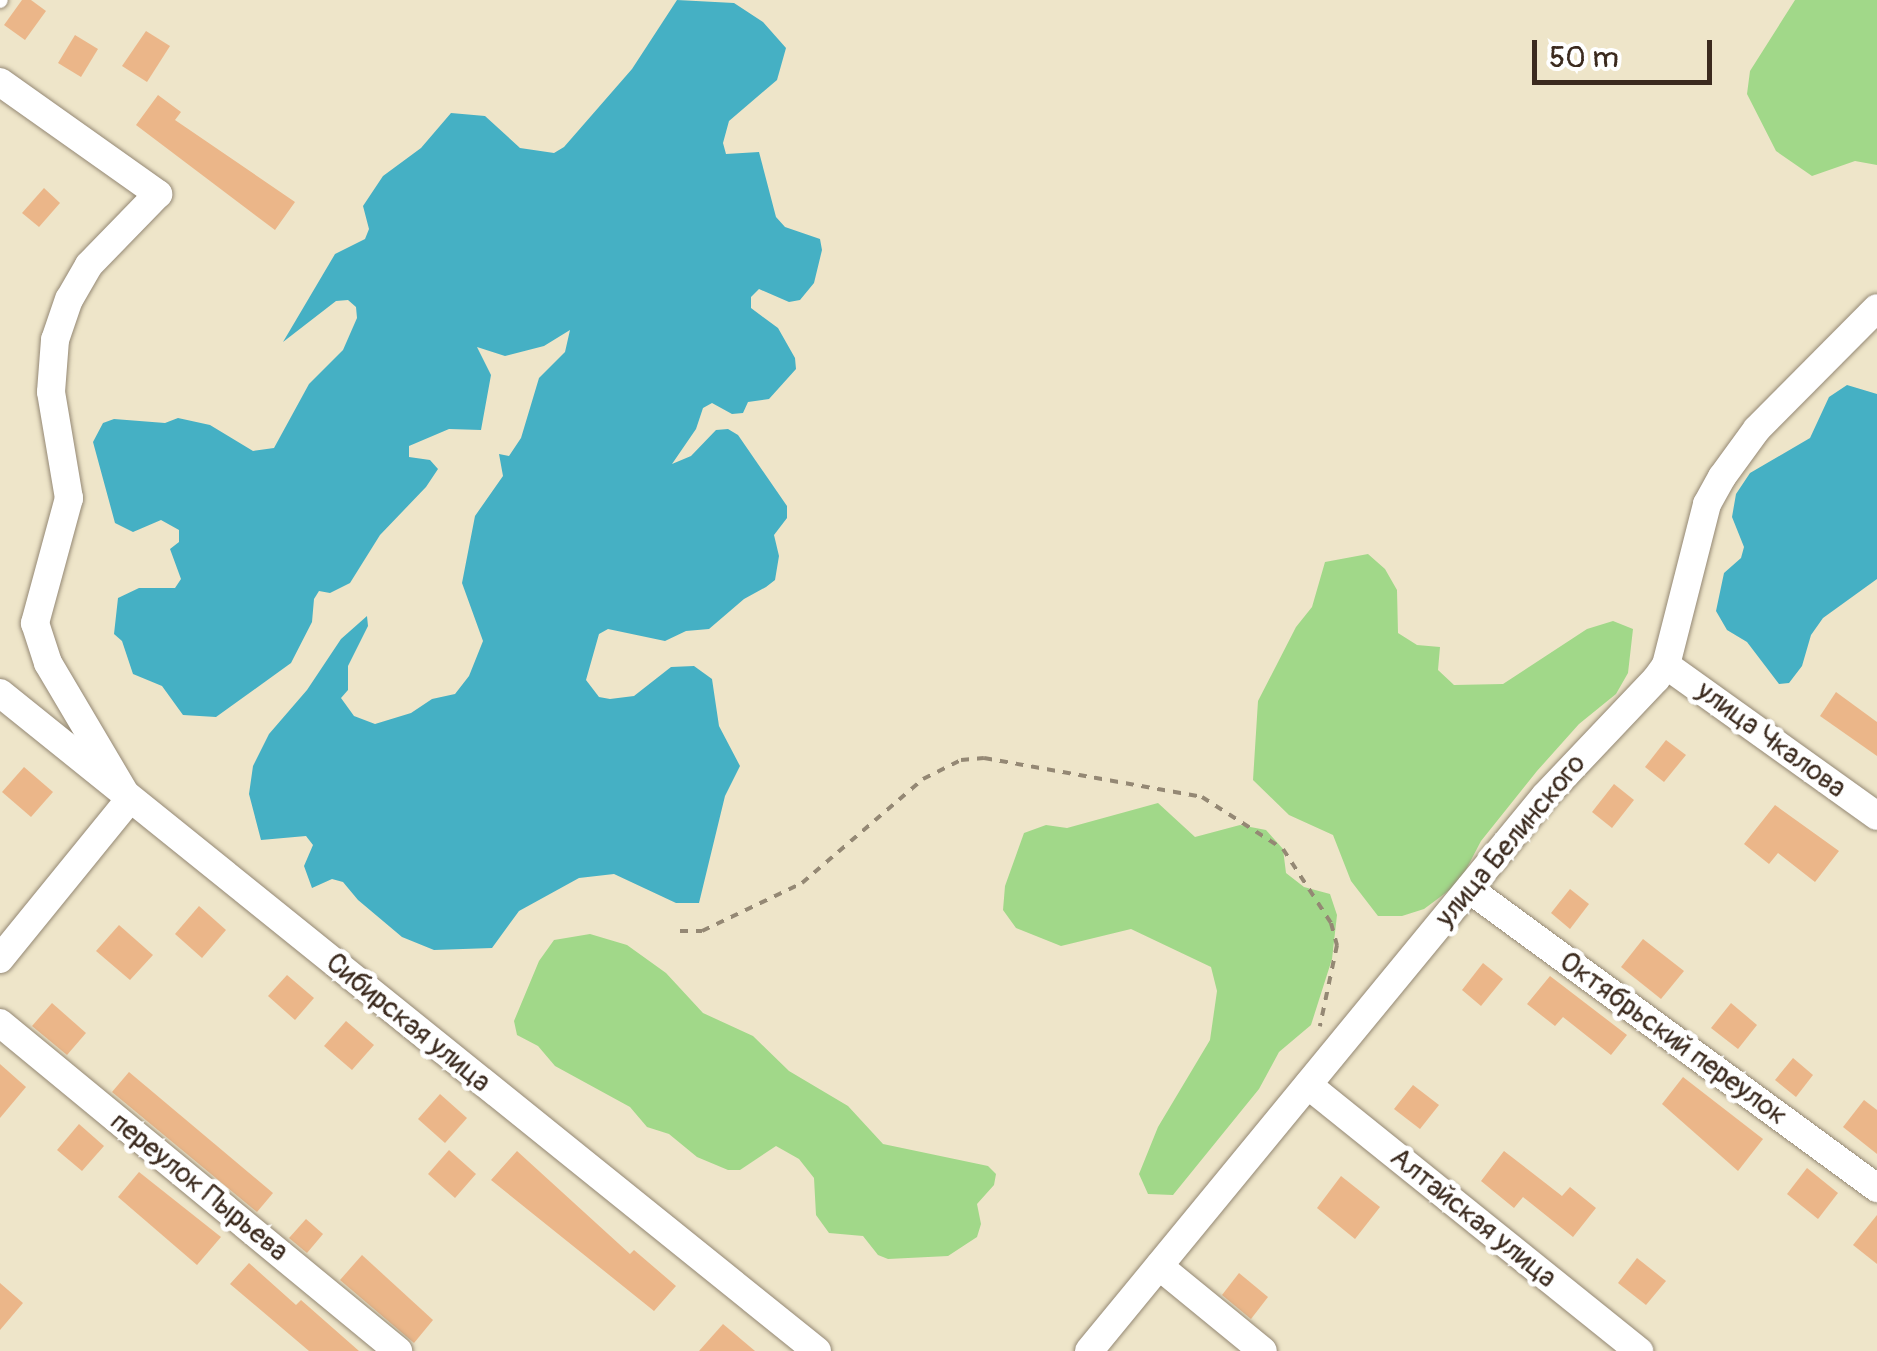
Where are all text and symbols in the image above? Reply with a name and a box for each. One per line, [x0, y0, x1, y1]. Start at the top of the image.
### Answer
scale bar [1537, 20, 1717, 82]
text: 50 m [1549, 39, 1619, 76]
street label: улица Чкалова [1690, 675, 1852, 805]
street label: улица Белинского [1429, 748, 1593, 934]
street label: Октябрьский переулок [1553, 945, 1793, 1133]
street label: Сибирская улица [319, 946, 497, 1100]
street label: переулок Пырьева [103, 1105, 295, 1269]
street label: Алтайская улица [1383, 1141, 1563, 1295]

